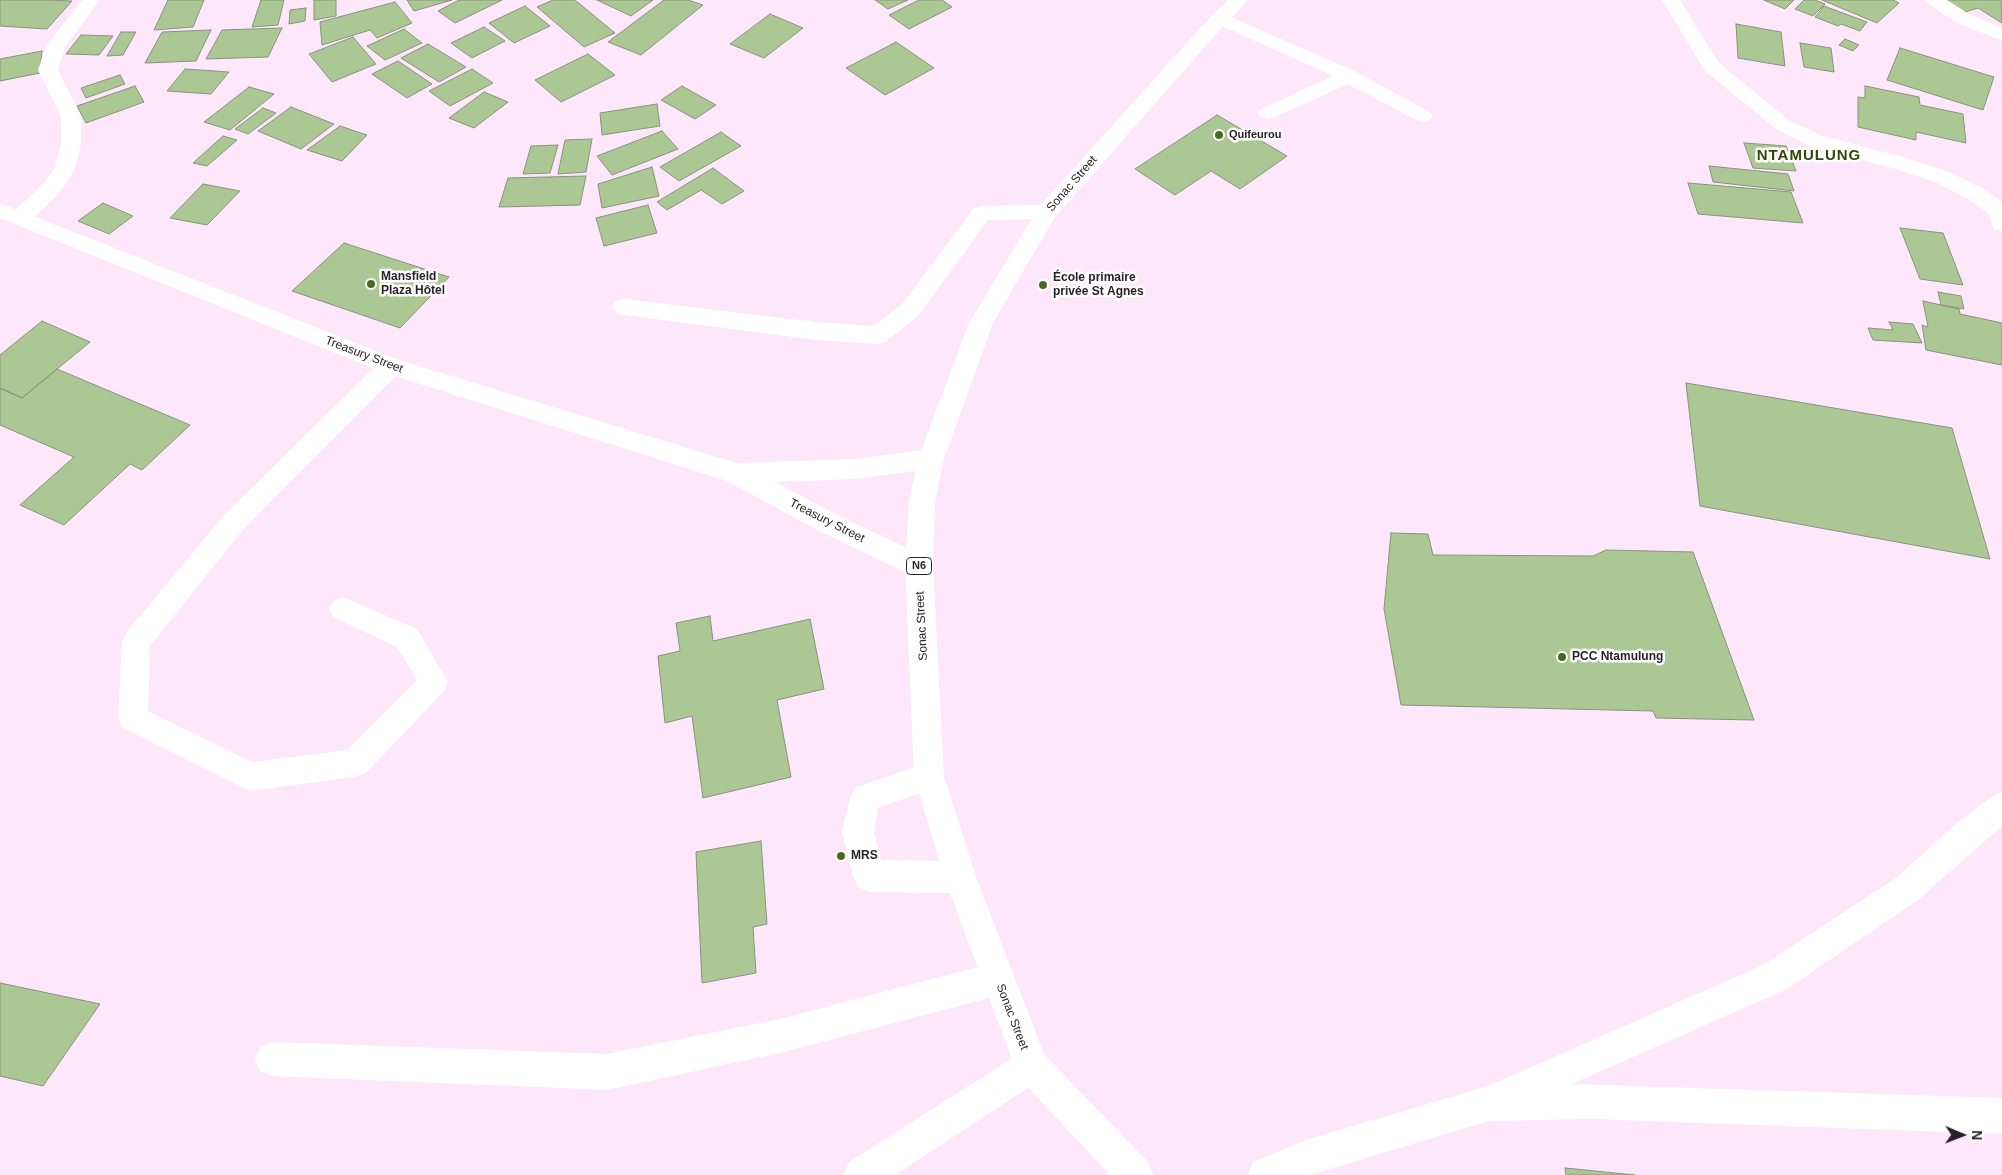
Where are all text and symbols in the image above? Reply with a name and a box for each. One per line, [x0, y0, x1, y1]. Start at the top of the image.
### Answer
place label: Quifeurou [1229, 128, 1282, 142]
marker: Quifeurou [1213, 129, 1225, 141]
district label: NTAMULUNG [1756, 147, 1862, 165]
street label: Sonac Street [1044, 153, 1100, 215]
place label: Mansfield Plaza Hôtel [381, 270, 445, 298]
place label: École primaire privée St Agnes [1053, 271, 1144, 299]
marker: Mansfield Plaza Hôtel [365, 278, 377, 290]
marker: École primaire privée St Agnes [1037, 279, 1049, 291]
street label: Treasury Street [323, 334, 405, 376]
street label: Treasury Street [787, 496, 867, 546]
road number: N6 [906, 558, 932, 574]
street label: Sonac Street [913, 591, 931, 661]
place label: PCC Ntamulung [1572, 650, 1663, 664]
marker: PCC Ntamulung [1556, 651, 1568, 663]
place label: MRS [851, 849, 878, 863]
marker: MRS [835, 850, 847, 862]
street label: Sonac Street [993, 982, 1031, 1052]
north arrow [1937, 1110, 1987, 1160]
text: N [1969, 1130, 1985, 1140]

